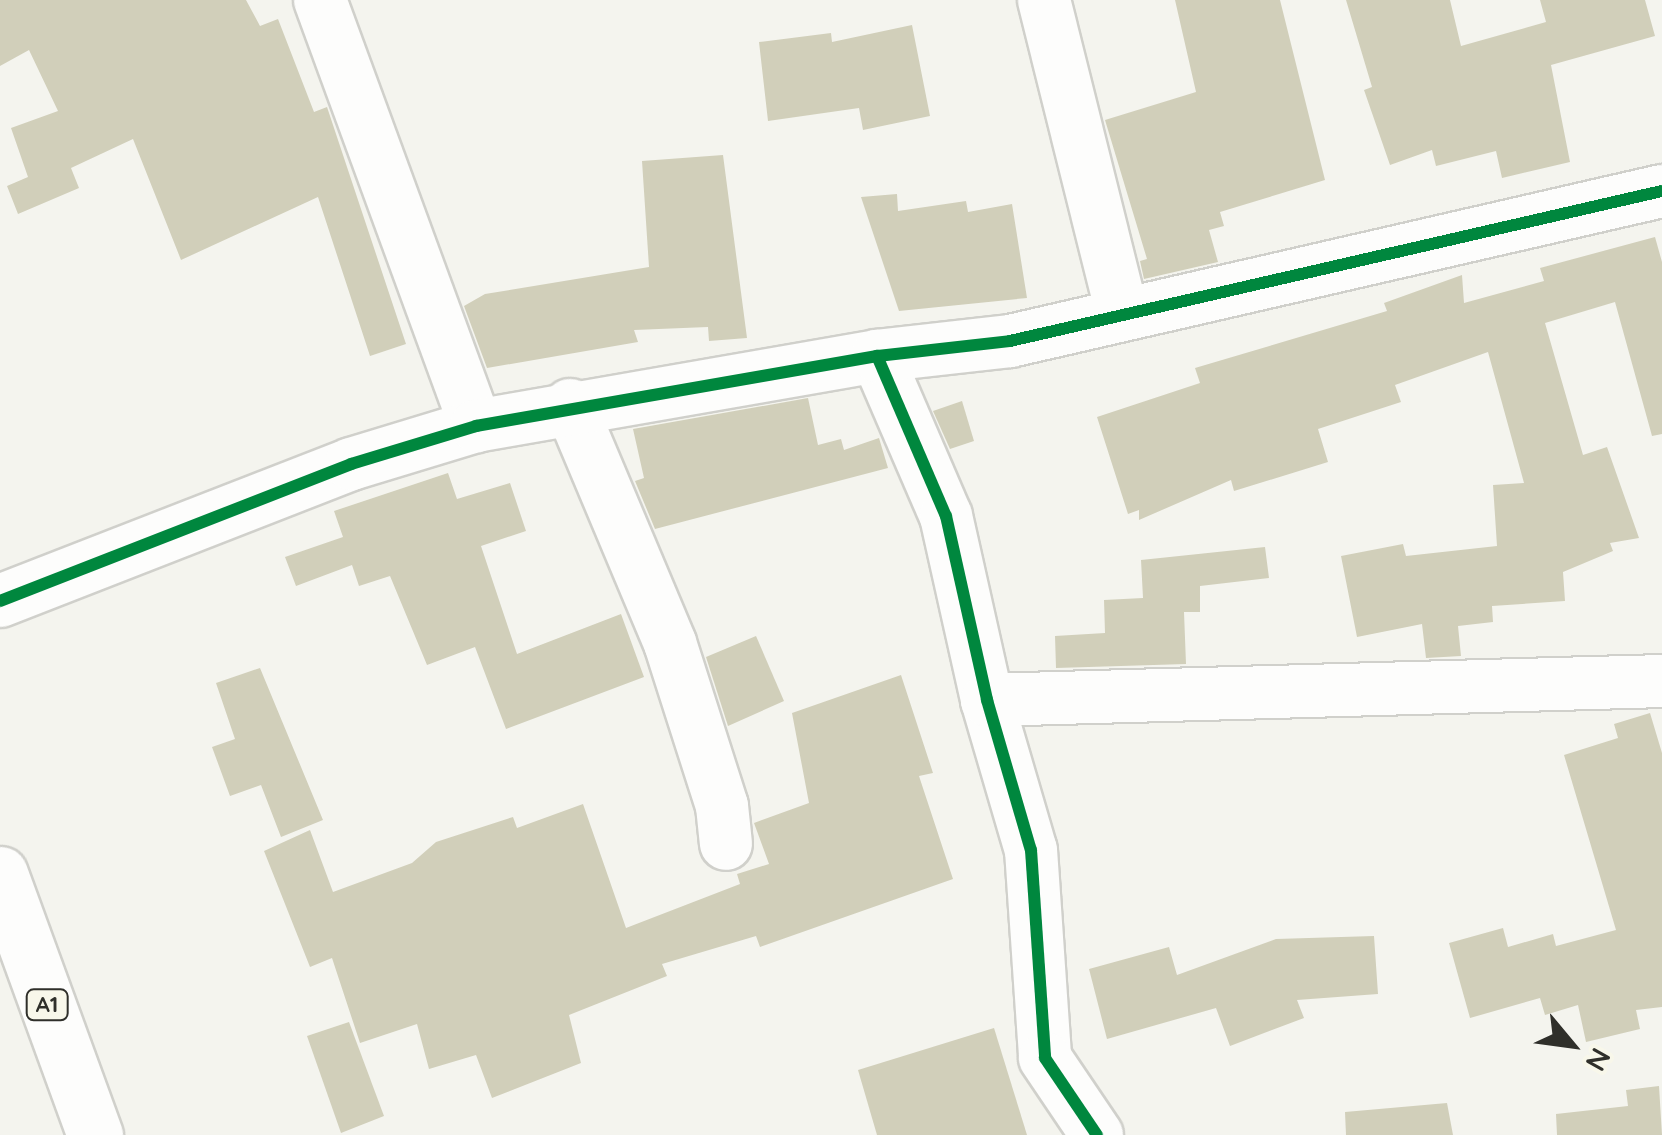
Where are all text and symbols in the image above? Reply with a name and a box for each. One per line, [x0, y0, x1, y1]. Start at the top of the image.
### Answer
road number: A1 [24, 988, 70, 1022]
north arrow [1522, 995, 1622, 1095]
text: N [1578, 1042, 1619, 1077]

